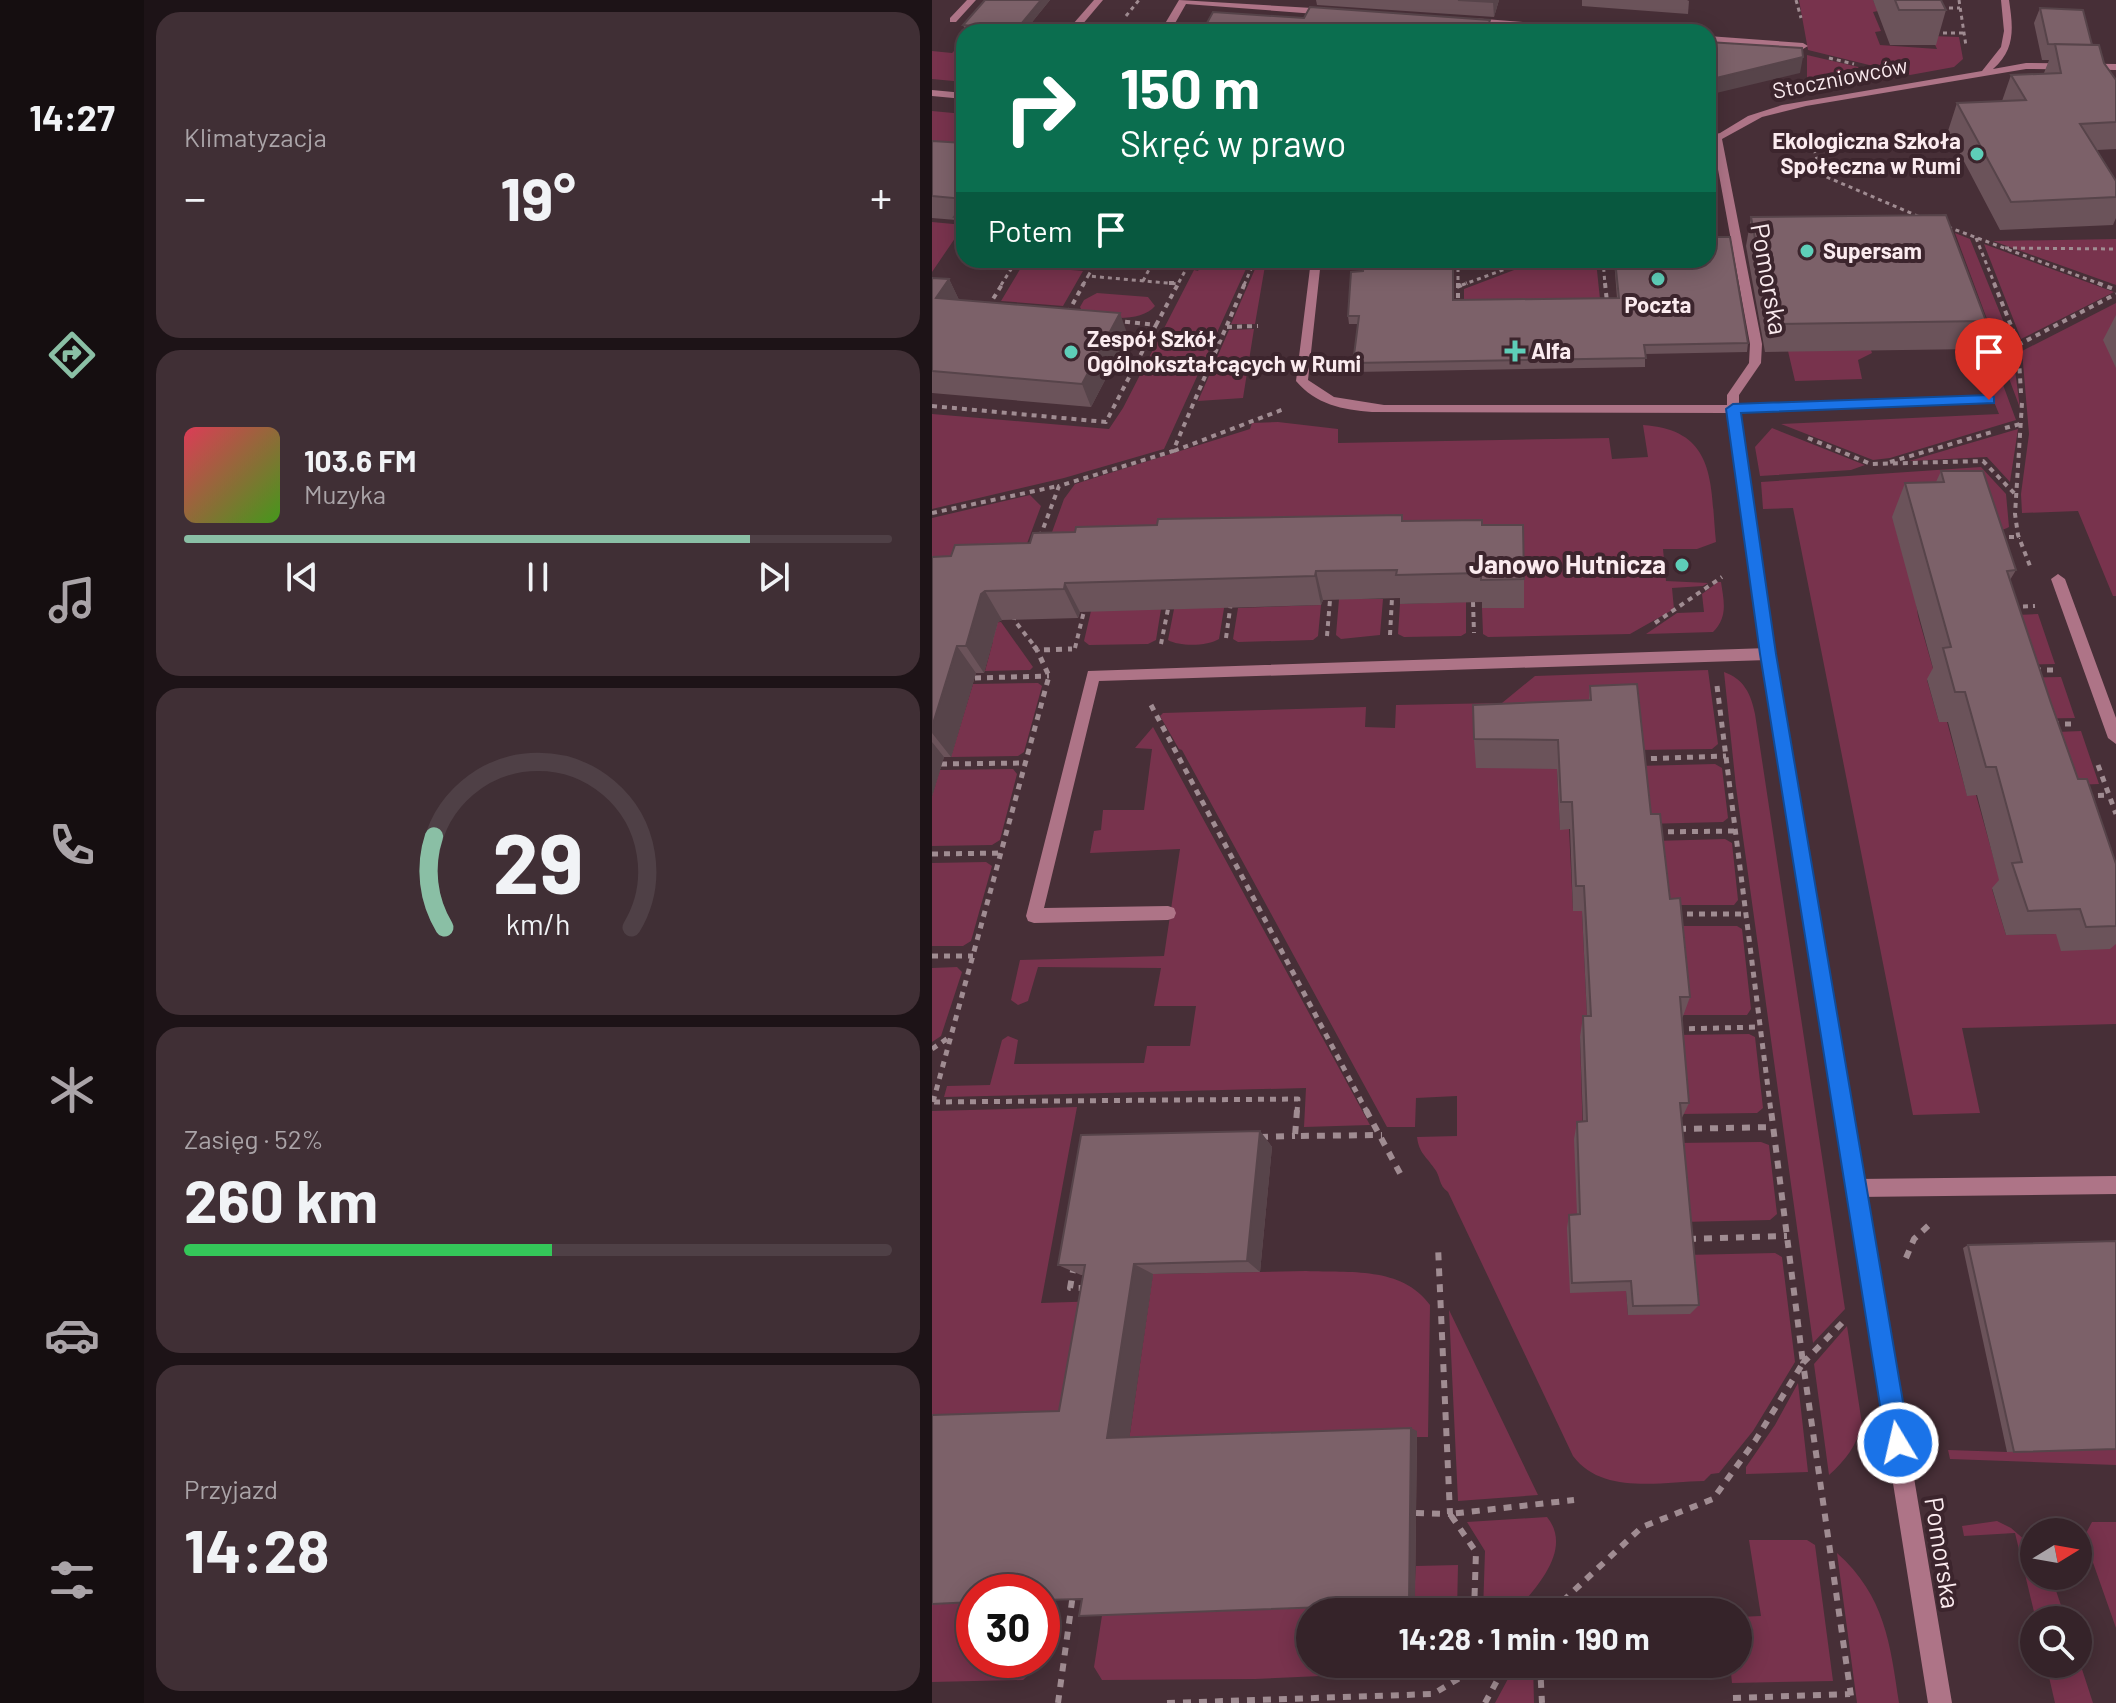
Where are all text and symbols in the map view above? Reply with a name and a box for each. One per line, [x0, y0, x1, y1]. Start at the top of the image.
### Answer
street label: Stoczniowców [1770, 51, 1910, 103]
text: 150 m [1120, 53, 1260, 120]
icon: right [988, 56, 1092, 160]
text: 14:27 [29, 95, 115, 138]
text: Klimatyzacja [184, 121, 327, 152]
text: Skręć w prawo [1120, 121, 1346, 164]
place label: Ekologiczna Szkoła Społeczna w Rumi [1772, 127, 1961, 178]
marker: Ekologiczna Szkoła Społeczna w Rumi [1968, 145, 1986, 163]
text: 19° [500, 161, 576, 233]
text: − [184, 170, 206, 223]
text: + [870, 170, 892, 223]
icon: arrive [1089, 208, 1133, 252]
text: Potem [988, 212, 1073, 248]
street label: Pomorska [1745, 221, 1796, 337]
place label: Supersam [1823, 237, 1922, 263]
marker: Supersam [1798, 242, 1816, 260]
marker: Poczta [1649, 270, 1667, 288]
place label: Poczta [1625, 291, 1691, 317]
pin [1955, 318, 2023, 400]
place label: Zespół Szkół Ogólnokształcących w Rumi [1087, 325, 1361, 376]
icon: directions [44, 327, 100, 383]
icon: arrive [1967, 330, 2011, 374]
place label: Alfa [1531, 337, 1571, 363]
marker: Alfa [1506, 342, 1524, 360]
marker: Zespół Szkół Ogólnokształcących w Rumi [1062, 343, 1080, 361]
text: 103.6 FM [304, 442, 416, 478]
text: Muzyka [304, 478, 386, 509]
place label: Janowo Hutnicza [1469, 548, 1666, 579]
icon: previous [280, 555, 324, 599]
icon: pause [516, 555, 560, 599]
icon: next [752, 555, 796, 599]
marker: Janowo Hutnicza [1673, 556, 1691, 574]
icon: music [44, 572, 100, 628]
text: 29 [493, 810, 583, 910]
icon: phone [44, 817, 100, 873]
text: km/h [506, 906, 570, 941]
icon: climate [44, 1062, 100, 1118]
text: Zasięg · 52% [184, 1123, 324, 1154]
text: 260 km [184, 1163, 378, 1235]
icon: car [44, 1307, 100, 1363]
position arrow [1856, 1401, 1940, 1485]
text: Przyjazd [184, 1473, 278, 1504]
street label: Pomorska [1919, 1495, 1968, 1611]
text: 14:28 [184, 1513, 329, 1585]
north arrow [2020, 1518, 2092, 1590]
map controls [2020, 1518, 2092, 1678]
icon: filters [44, 1552, 100, 1608]
speed limit sign: 30 [956, 1574, 1060, 1678]
button: search [2020, 1606, 2092, 1678]
text: 14:28 · 1 min · 190 m [1398, 1620, 1650, 1656]

